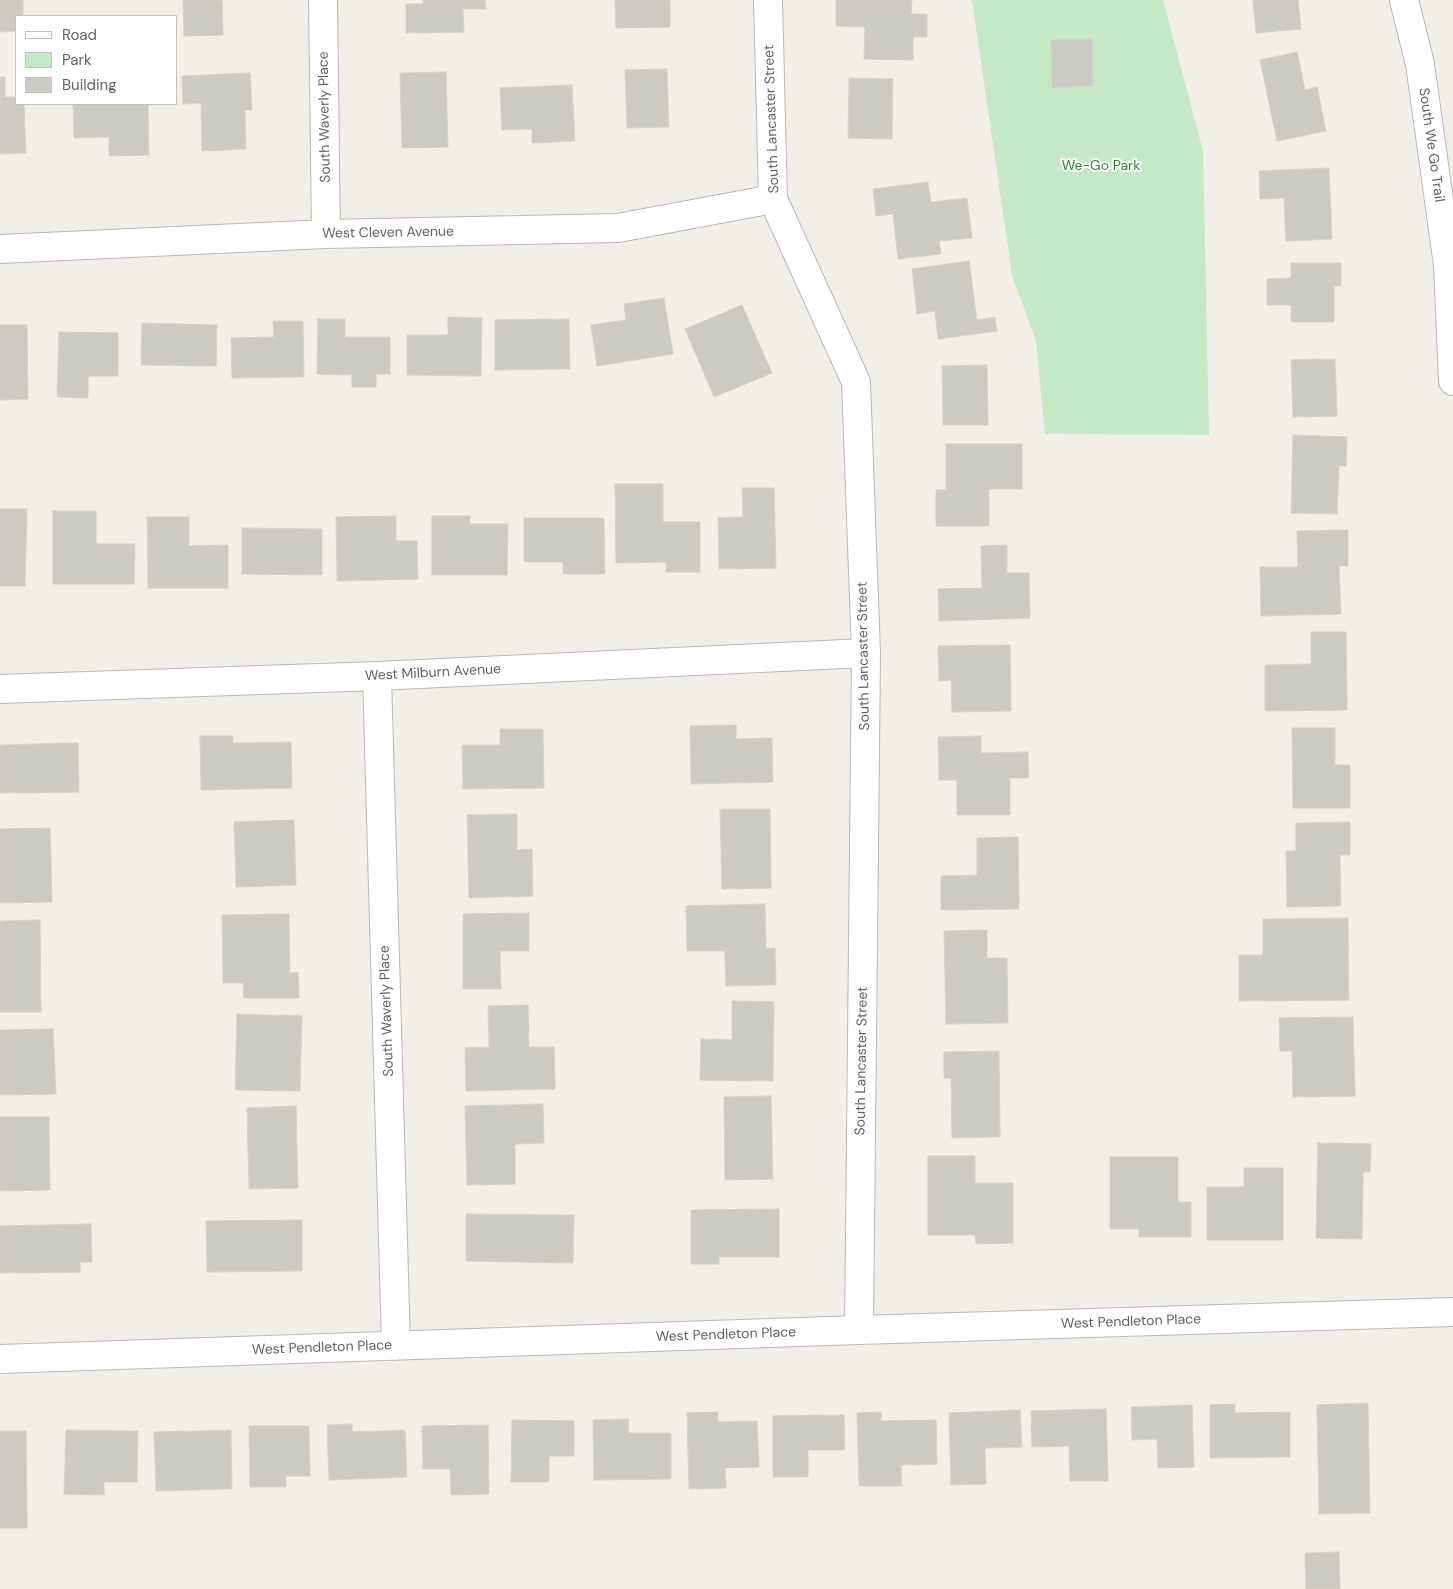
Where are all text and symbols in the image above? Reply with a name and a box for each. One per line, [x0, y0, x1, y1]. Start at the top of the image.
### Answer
legend [15, 15, 178, 105]
text: Road [62, 25, 97, 45]
street label: South Lancaster Street [761, 44, 783, 194]
text: Park [62, 50, 92, 70]
street label: South Waverly Place [315, 51, 335, 183]
text: Building [62, 75, 117, 95]
street label: South We Go Trail [1415, 87, 1447, 203]
park label: We-Go Park [1062, 158, 1140, 174]
street label: West Cleven Avenue [322, 223, 454, 243]
street label: South Lancaster Street [854, 581, 874, 731]
street label: West Milburn Avenue [365, 661, 501, 685]
street label: South Waverly Place [376, 945, 398, 1077]
street label: South Lancaster Street [852, 986, 872, 1136]
street label: West Pendleton Place [1061, 1311, 1201, 1333]
street label: West Pendleton Place [656, 1324, 796, 1346]
street label: West Pendleton Place [252, 1337, 392, 1359]

